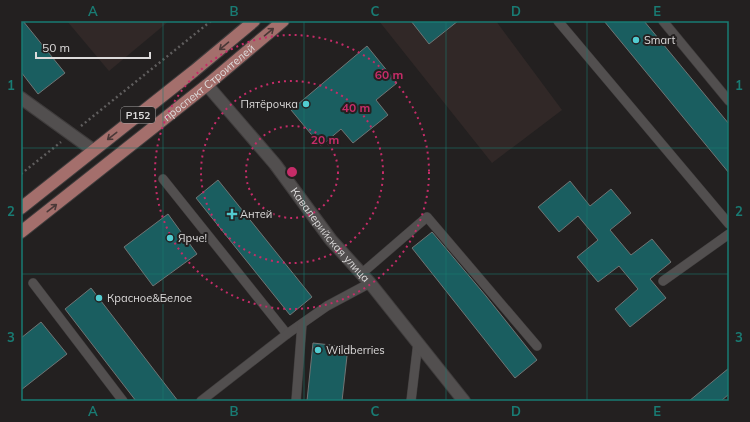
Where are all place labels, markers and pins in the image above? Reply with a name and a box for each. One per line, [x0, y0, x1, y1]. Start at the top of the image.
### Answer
place label: Smart [644, 33, 675, 47]
marker: Smart [631, 35, 641, 45]
place label: Пятёрочка [241, 97, 298, 111]
marker: Пятёрочка [301, 99, 311, 109]
centre of rings [285, 165, 299, 179]
place label: Антей [240, 207, 272, 221]
marker: Антей [227, 209, 237, 219]
place label: Ярче! [178, 231, 207, 245]
marker: Ярче! [165, 233, 175, 243]
place label: Красное&Белое [107, 291, 192, 305]
marker: Красное&Белое [94, 293, 104, 303]
place label: Wildberries [326, 343, 385, 357]
marker: Wildberries [313, 345, 323, 355]

